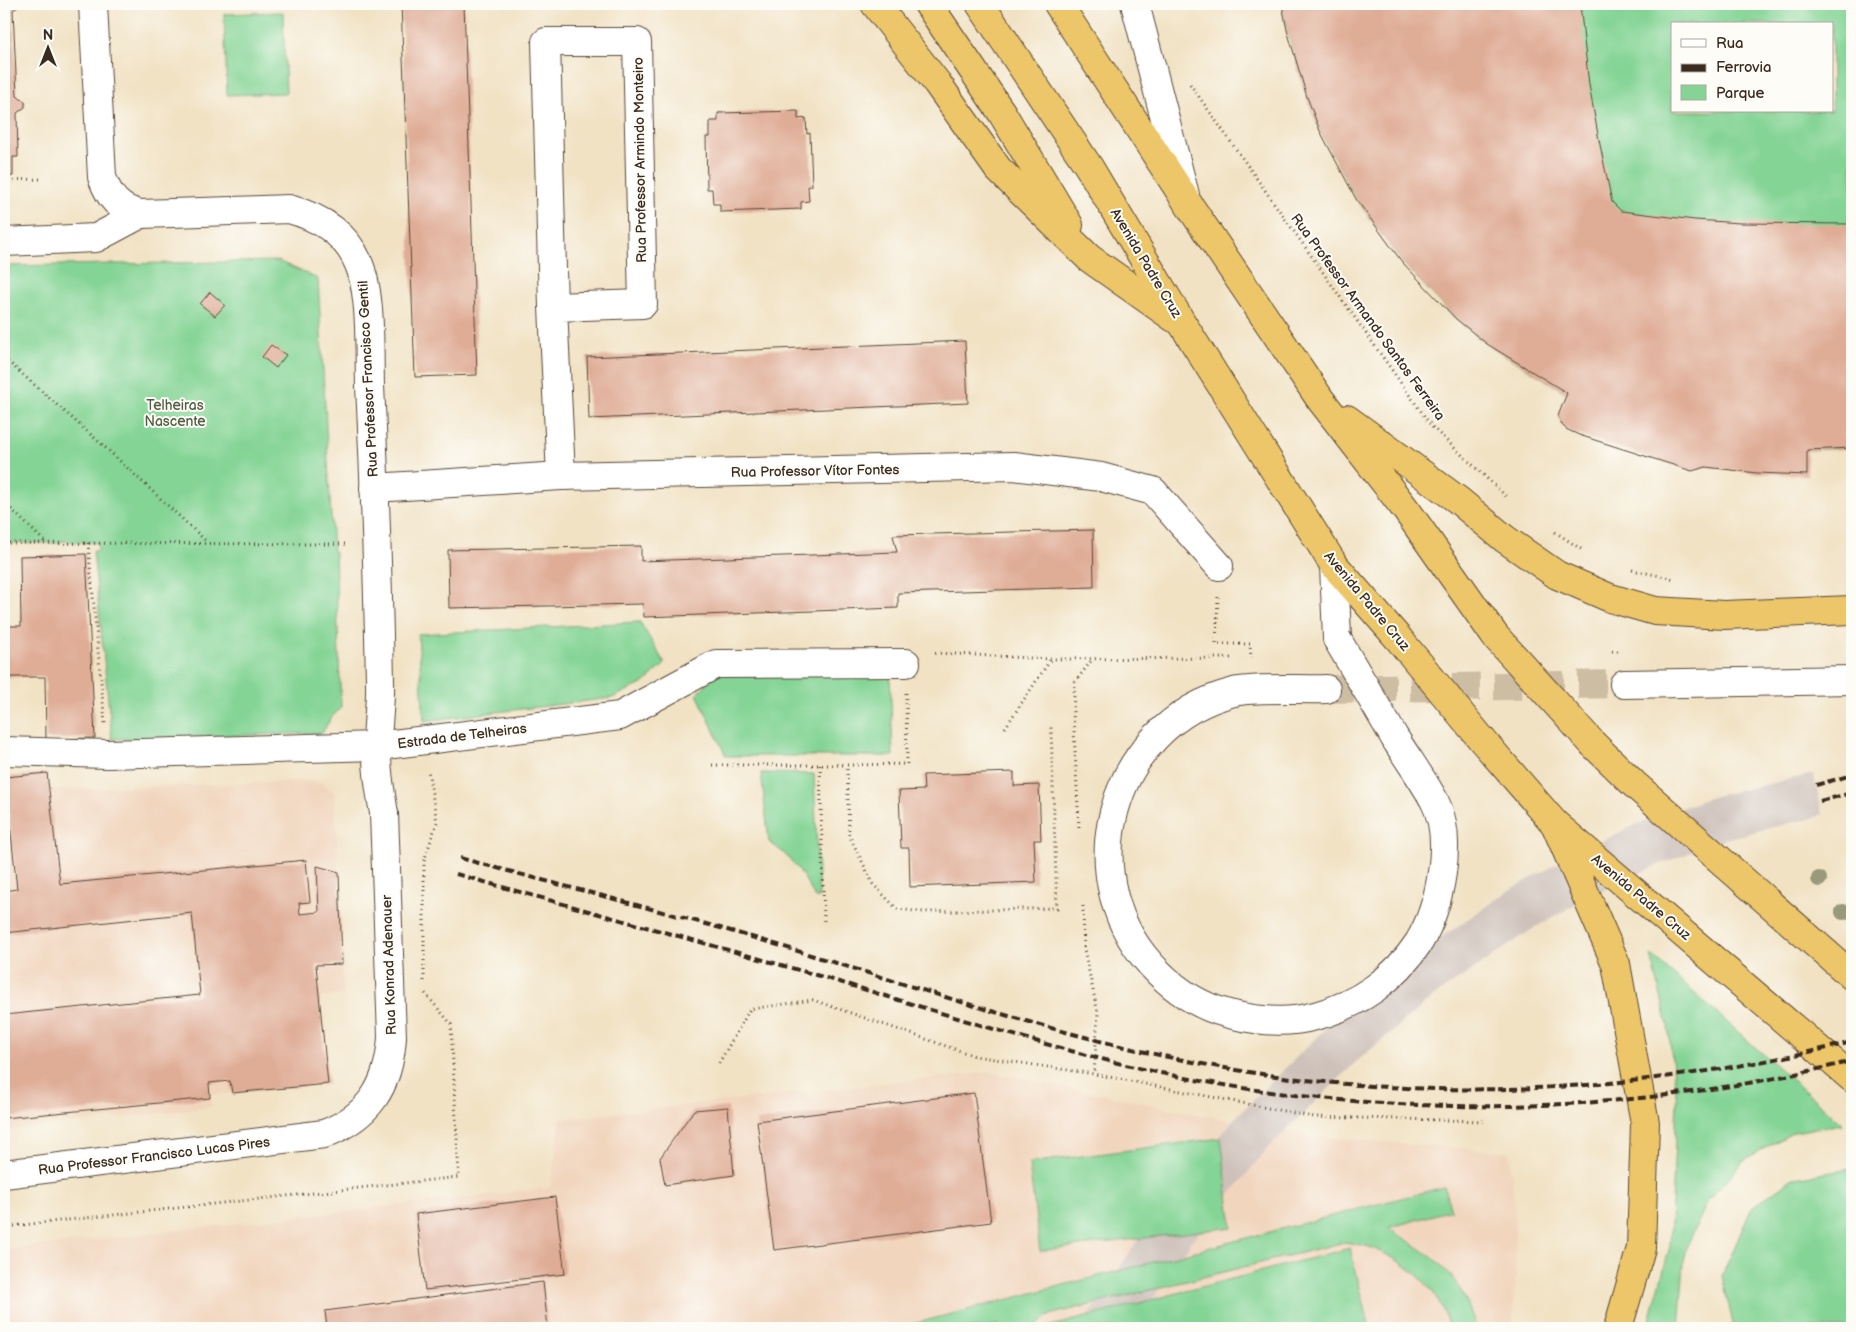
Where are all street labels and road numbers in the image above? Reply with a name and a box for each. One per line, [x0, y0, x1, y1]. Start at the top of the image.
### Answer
street label: Rua Professor Armindo Monteiro [630, 57, 650, 263]
street label: Avenida Padre Cruz [1107, 205, 1186, 321]
street label: Rua Professor Armando Santos Ferreira [1287, 210, 1449, 424]
street label: Rua Professor Francisco Gentil [354, 280, 382, 478]
street label: Rua Professor Vítor Fontes [730, 461, 900, 481]
street label: Avenida Padre Cruz [1320, 548, 1414, 654]
street label: Estrada de Telheiras [397, 720, 528, 752]
street label: Avenida Padre Cruz [1588, 850, 1694, 944]
street label: Rua Konrad Adenauer [378, 894, 400, 1035]
street label: Rua Professor Francisco Lucas Pires [37, 1133, 271, 1179]

